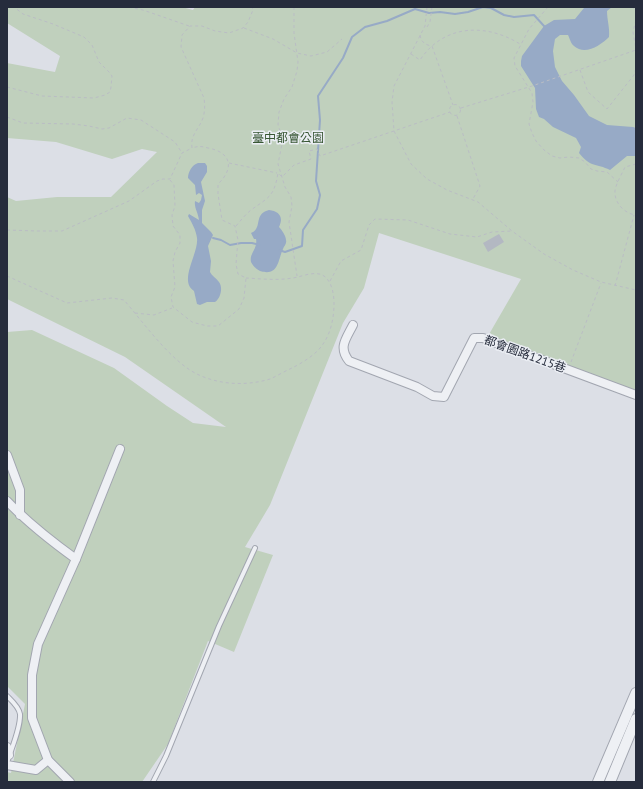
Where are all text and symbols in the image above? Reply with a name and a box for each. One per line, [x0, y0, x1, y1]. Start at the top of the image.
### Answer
park label: 臺中都會公園 [252, 130, 324, 145]
street label: 都會園路1215巷 [482, 332, 568, 375]

